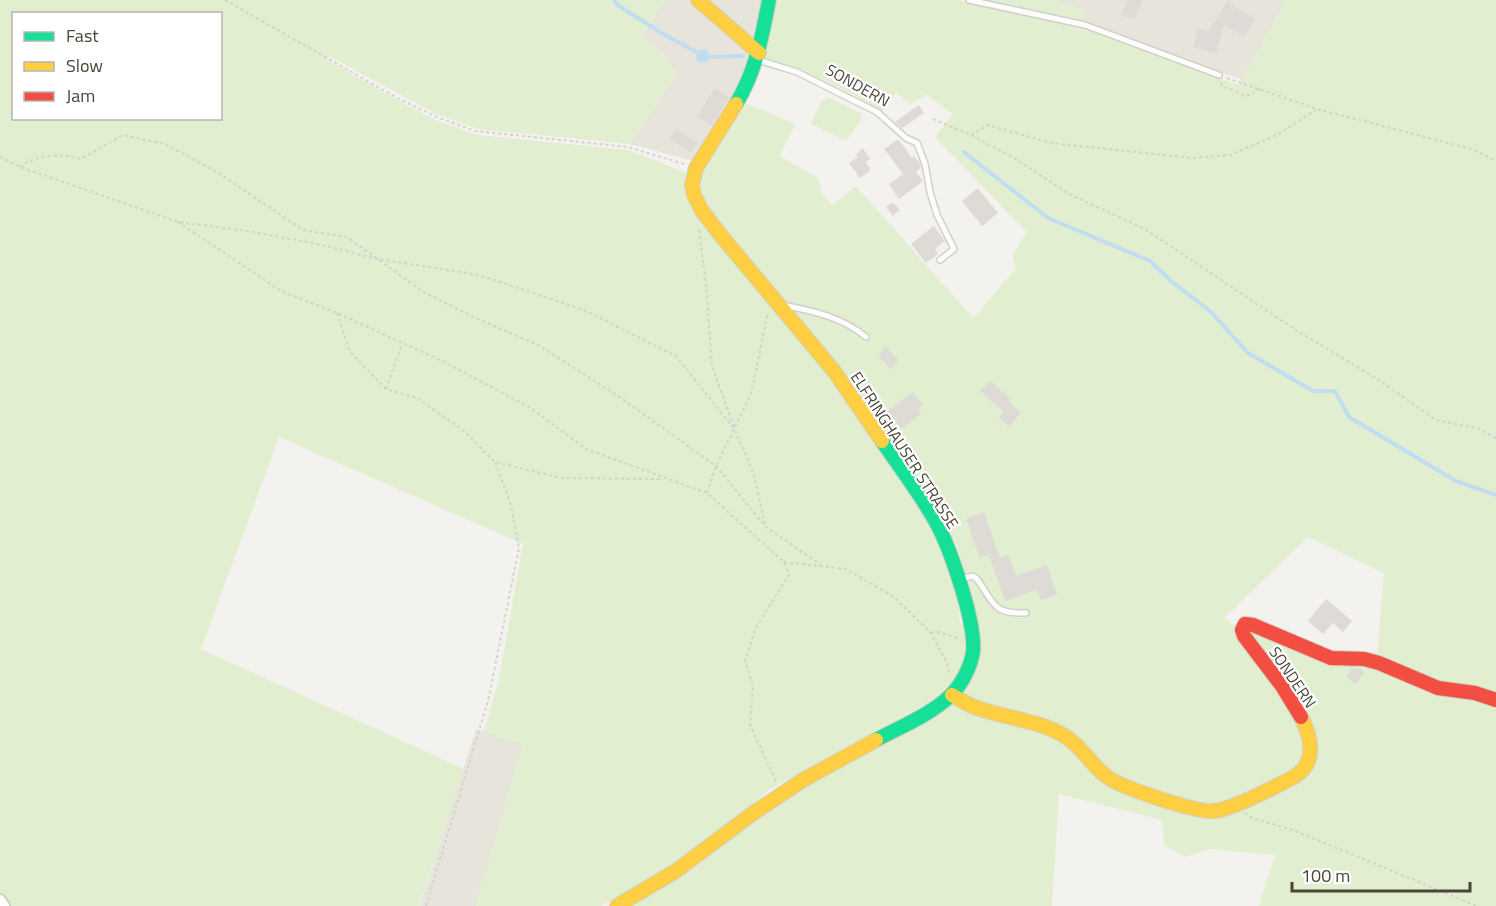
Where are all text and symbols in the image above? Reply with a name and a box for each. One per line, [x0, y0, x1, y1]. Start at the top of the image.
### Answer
legend [12, 12, 222, 120]
text: Fast [66, 22, 99, 49]
text: Slow [66, 52, 103, 79]
street label: SONDERN [822, 58, 894, 112]
text: Jam [66, 82, 95, 109]
street label: ELFRINGHAUSER STRASSE [845, 367, 965, 534]
street label: SONDERN [1264, 641, 1322, 713]
scale bar [1292, 855, 1470, 893]
text: 100 m [1301, 862, 1350, 889]

